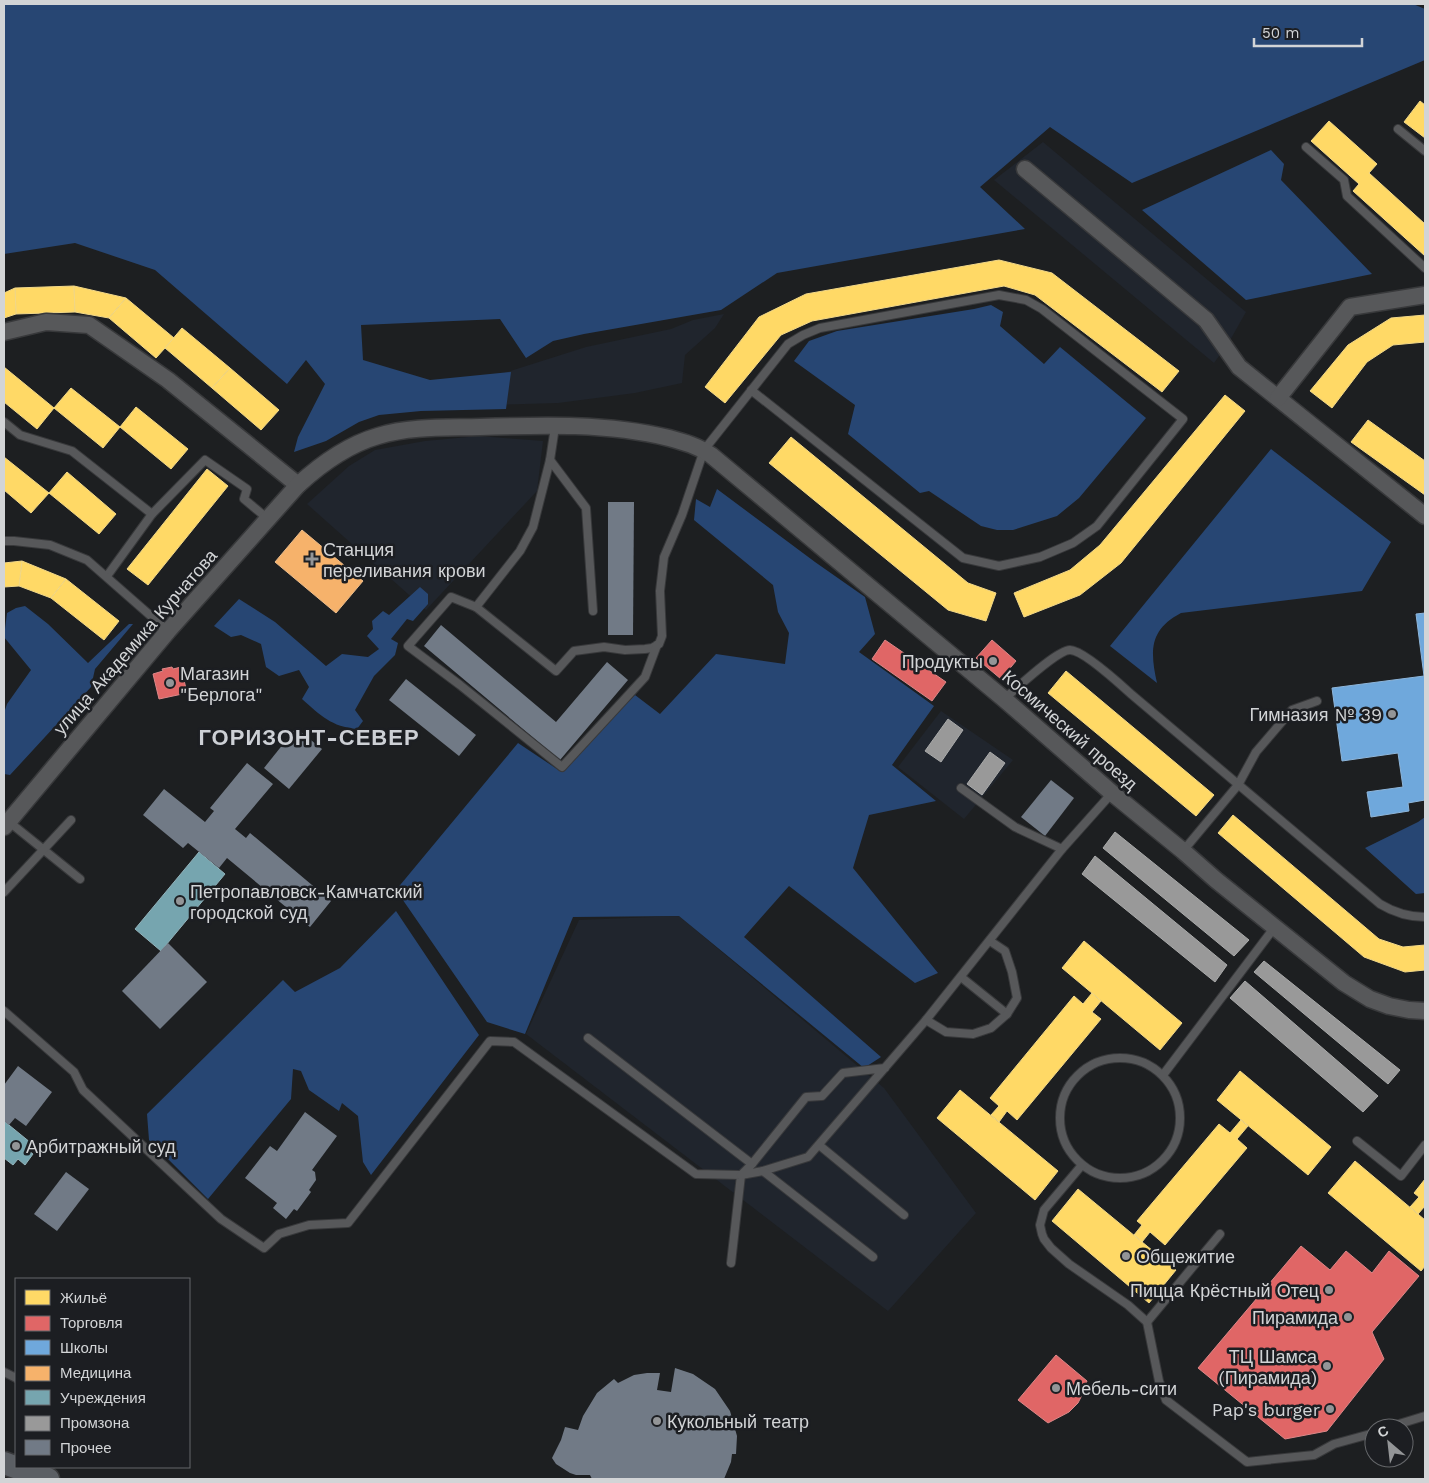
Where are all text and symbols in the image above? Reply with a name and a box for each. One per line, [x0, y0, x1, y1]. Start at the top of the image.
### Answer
scale bar [1254, 15, 1362, 47]
text: 50 m [1262, 24, 1299, 42]
place label: Станция переливания крови [323, 539, 486, 581]
street label: улица Академика Курчатова [49, 544, 222, 739]
marker: Станция переливания крови [305, 552, 319, 566]
place label: Продукты [902, 651, 983, 672]
marker: Продукты [987, 655, 999, 667]
place label: Магазин "Берлога" [180, 663, 263, 705]
street label: Космический проезд [998, 666, 1142, 795]
marker: Магазин "Берлога" [164, 677, 176, 689]
place label: Гимназия № 39 [1249, 704, 1382, 725]
marker: Гимназия № 39 [1386, 708, 1398, 720]
district label: ГОРИЗОНТ-СЕВЕР [198, 725, 420, 750]
place label: Петропавловск-Камчатский городской суд [190, 881, 423, 923]
marker: Петропавловск-Камчатский городской суд [174, 895, 186, 907]
place label: Арбитражный суд [26, 1136, 176, 1157]
marker: Арбитражный суд [10, 1140, 22, 1152]
place label: Общежитие [1136, 1246, 1235, 1267]
marker: Общежитие [1120, 1250, 1132, 1262]
legend [15, 1278, 190, 1468]
place label: Пицца Крёстный Отец [1130, 1280, 1319, 1301]
marker: Пицца Крёстный Отец [1323, 1284, 1335, 1296]
text: Жильё [60, 1289, 107, 1307]
place label: Пирамида [1252, 1307, 1339, 1328]
marker: Пирамида [1342, 1311, 1354, 1323]
text: Торговля [60, 1314, 123, 1332]
text: Школы [60, 1339, 108, 1357]
place label: ТЦ Шамса (Пирамида) [1218, 1346, 1318, 1388]
marker: ТЦ Шамса (Пирамида) [1321, 1360, 1333, 1372]
text: Медицина [60, 1364, 132, 1382]
place label: Мебель-сити [1066, 1378, 1177, 1399]
marker: Мебель-сити [1050, 1382, 1062, 1394]
text: Учреждения [60, 1389, 146, 1407]
place label: Pap's burger [1212, 1399, 1320, 1420]
marker: Pap's burger [1324, 1403, 1336, 1415]
place label: Кукольный театр [667, 1411, 809, 1432]
text: Промзона [60, 1414, 130, 1432]
marker: Кукольный театр [651, 1415, 663, 1427]
north arrow [1364, 1418, 1414, 1468]
text: С [1375, 1422, 1391, 1441]
text: Прочее [60, 1439, 112, 1457]

